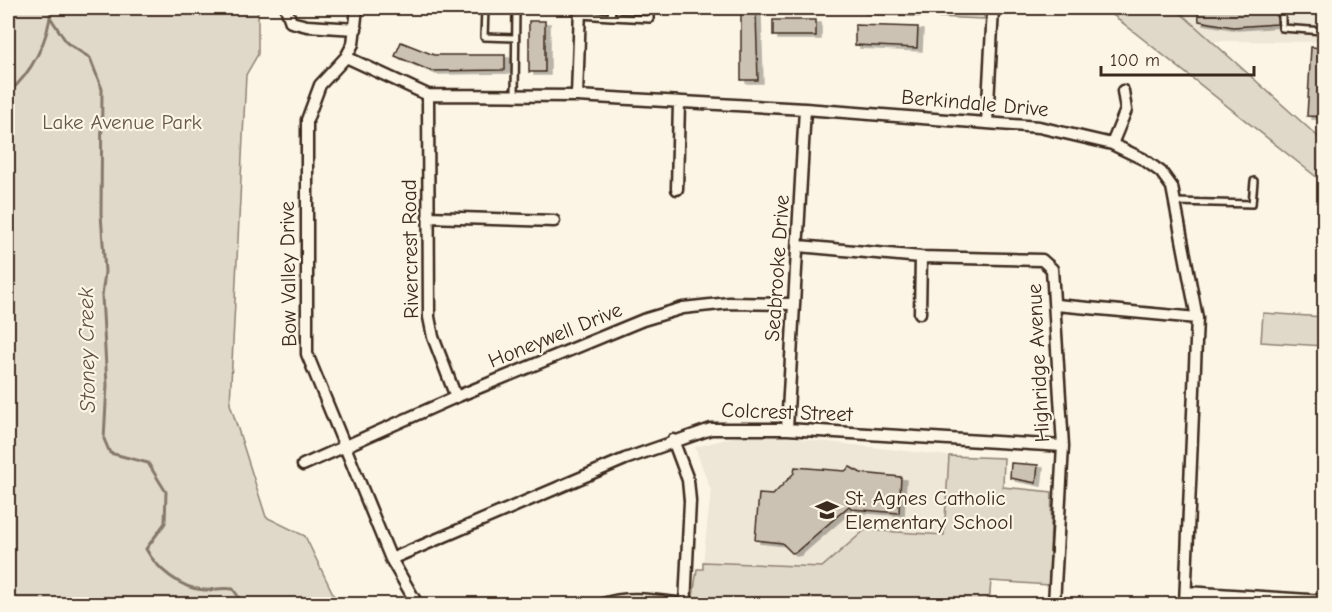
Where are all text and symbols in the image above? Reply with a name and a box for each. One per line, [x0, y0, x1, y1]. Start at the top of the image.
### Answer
scale bar [1101, 39, 1254, 77]
text: 100 m [1110, 50, 1160, 71]
street label: Berkindale Drive [900, 85, 1050, 121]
park label: Lake Avenue Park [42, 110, 202, 134]
street label: Rivercrest Road [397, 179, 423, 319]
street label: Seabrooke Drive [760, 194, 794, 342]
street label: Bow Valley Drive [275, 201, 301, 347]
street label: Highridge Avenue [1022, 283, 1054, 443]
water label: Stoney Creek [73, 287, 101, 413]
street label: Honeywell Drive [485, 297, 625, 373]
street label: Colcrest Street [721, 398, 854, 426]
place label: St. Agnes Catholic Elementary School [845, 486, 1013, 534]
school or university icon: St. Agnes Catholic Elementary School [814, 497, 840, 523]

